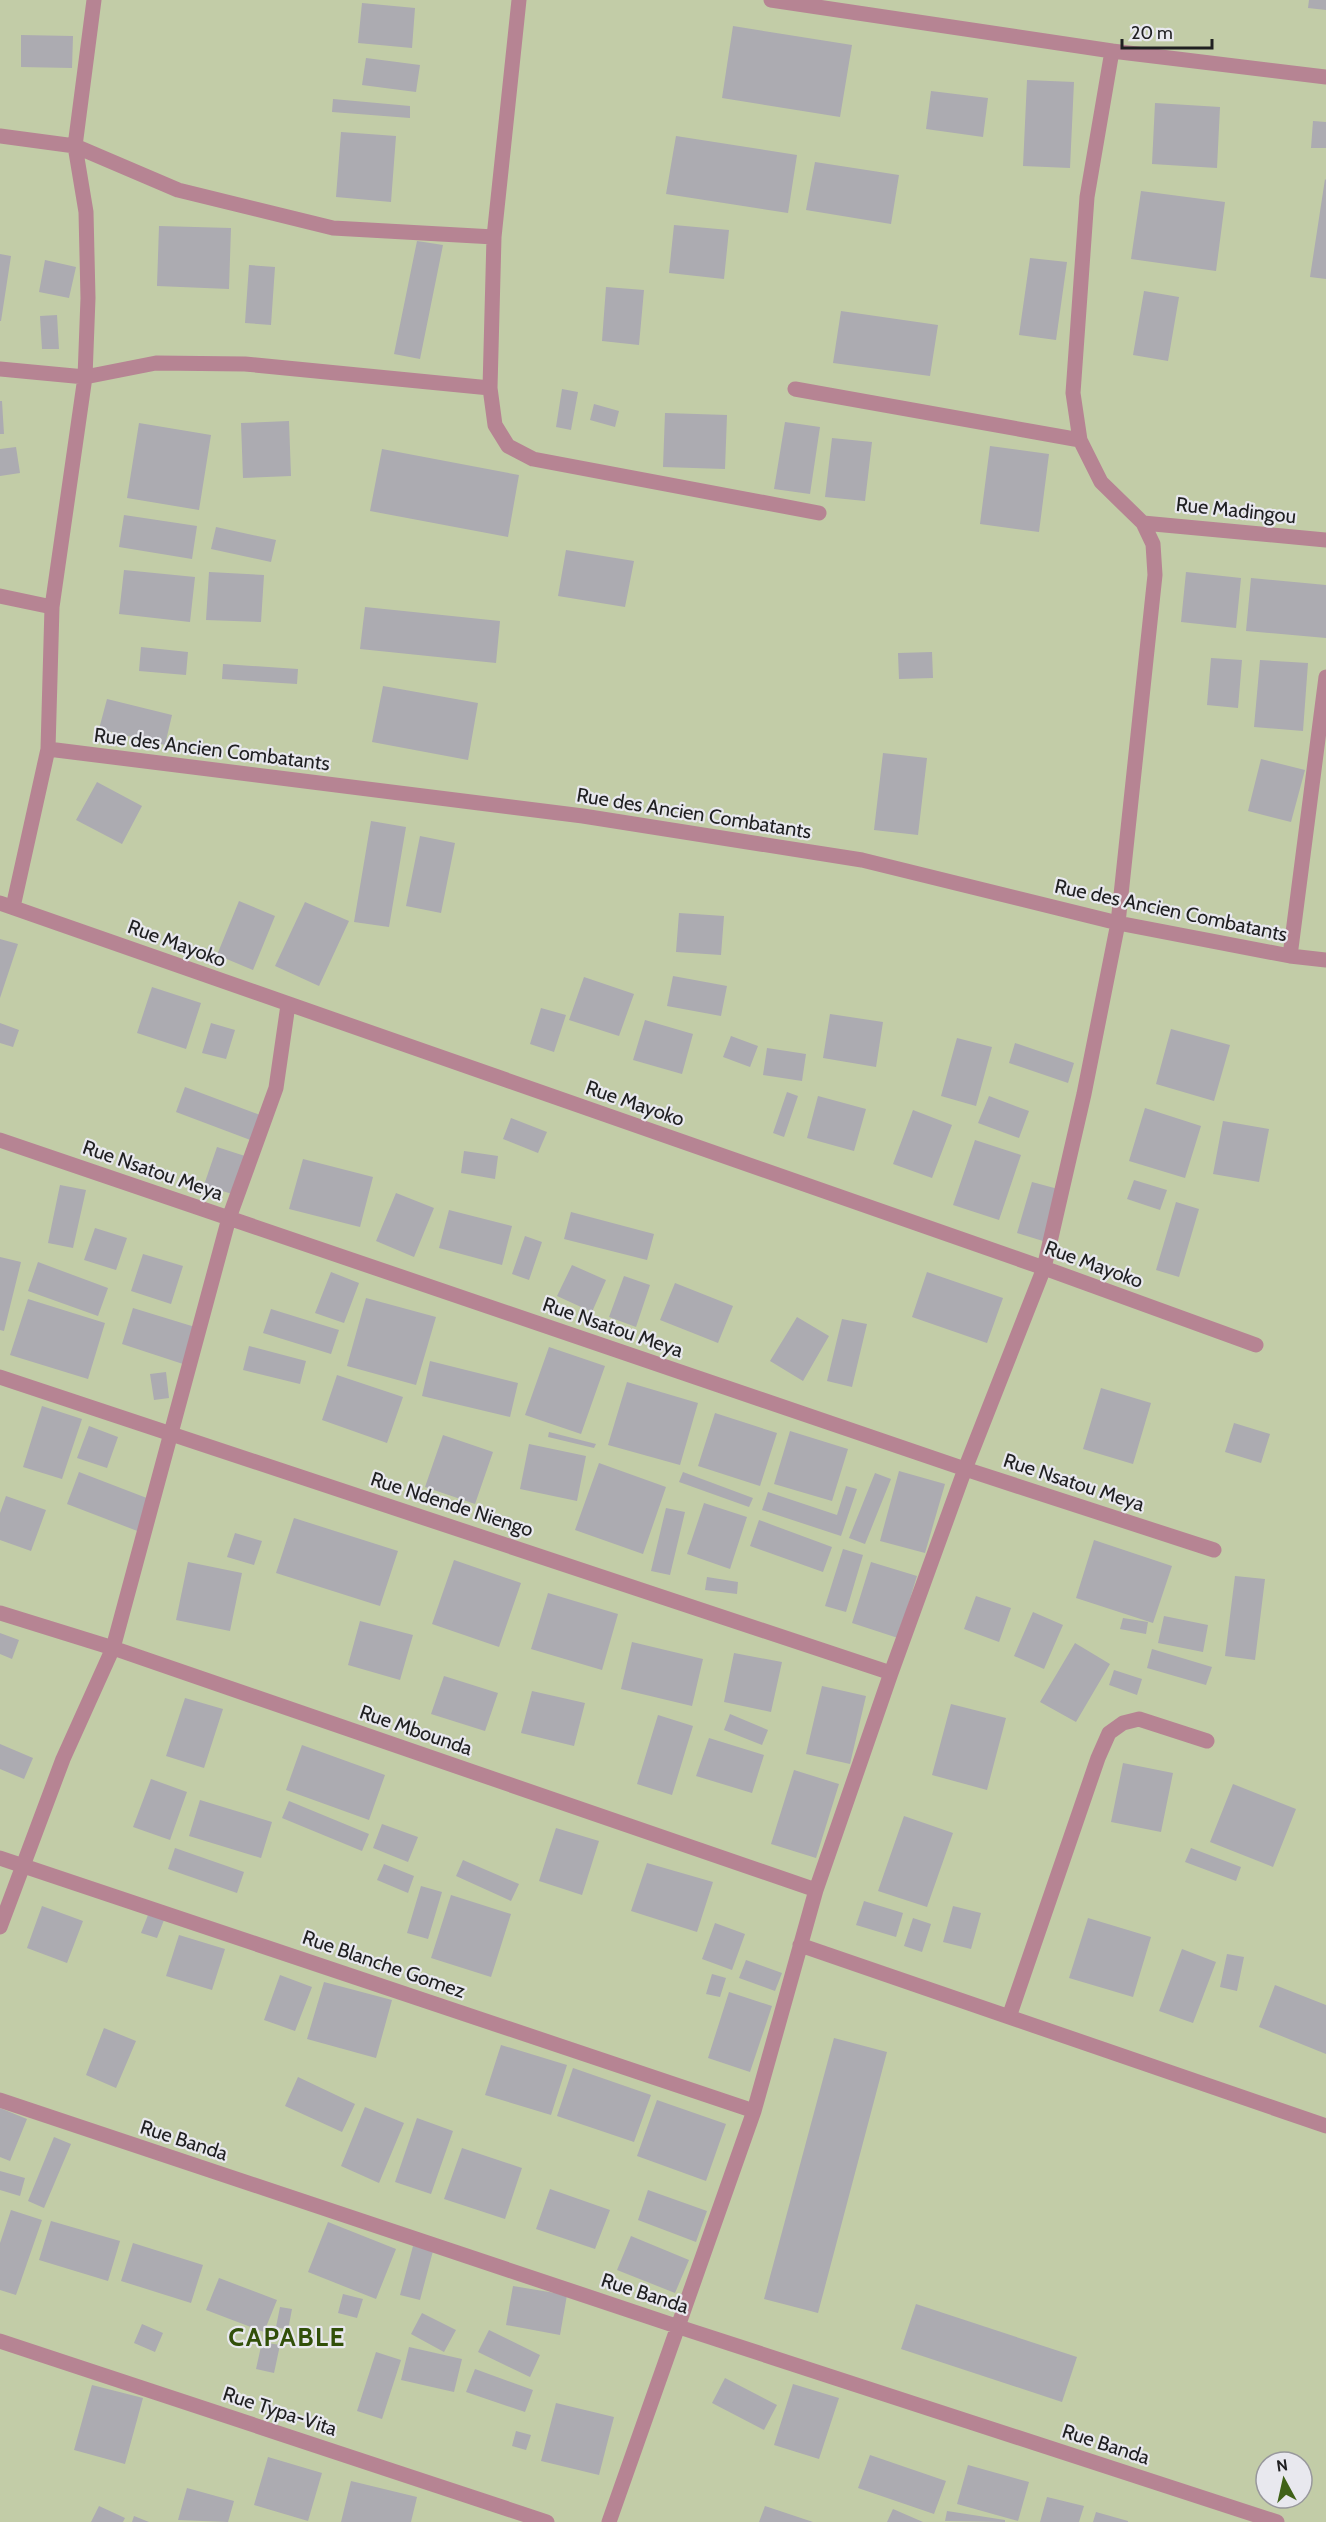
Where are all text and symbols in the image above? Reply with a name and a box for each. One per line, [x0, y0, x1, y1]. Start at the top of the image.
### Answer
scale bar [1122, 12, 1212, 50]
text: 20 m [1131, 22, 1173, 44]
street label: Rue Madingou [1175, 492, 1297, 528]
street label: Rue des Ancien Combatants [93, 723, 331, 775]
street label: Rue des Ancien Combatants [575, 783, 813, 843]
street label: Rue des Ancien Combatants [1052, 874, 1290, 946]
street label: Rue Mayoko [125, 914, 229, 972]
street label: Rue Mayoko [583, 1075, 687, 1131]
street label: Rue Nsatou Meya [80, 1135, 227, 1205]
street label: Rue Mayoko [1042, 1235, 1146, 1293]
street label: Rue Nsatou Meya [540, 1292, 687, 1362]
street label: Rue Nsatou Meya [1000, 1448, 1148, 1516]
street label: Rue Ndende Niengo [368, 1466, 536, 1542]
street label: Rue Mbounda [357, 1700, 476, 1761]
street label: Rue Blanche Gomez [299, 1925, 469, 2003]
street label: Rue Banda [137, 2115, 231, 2166]
street label: Rue Banda [598, 2268, 692, 2319]
district label: CAPABLE [228, 2321, 346, 2353]
street label: Rue Typa-Vita [220, 2381, 340, 2441]
street label: Rue Banda [1059, 2419, 1153, 2470]
north arrow [1254, 2450, 1314, 2510]
text: N [1275, 2455, 1289, 2476]

